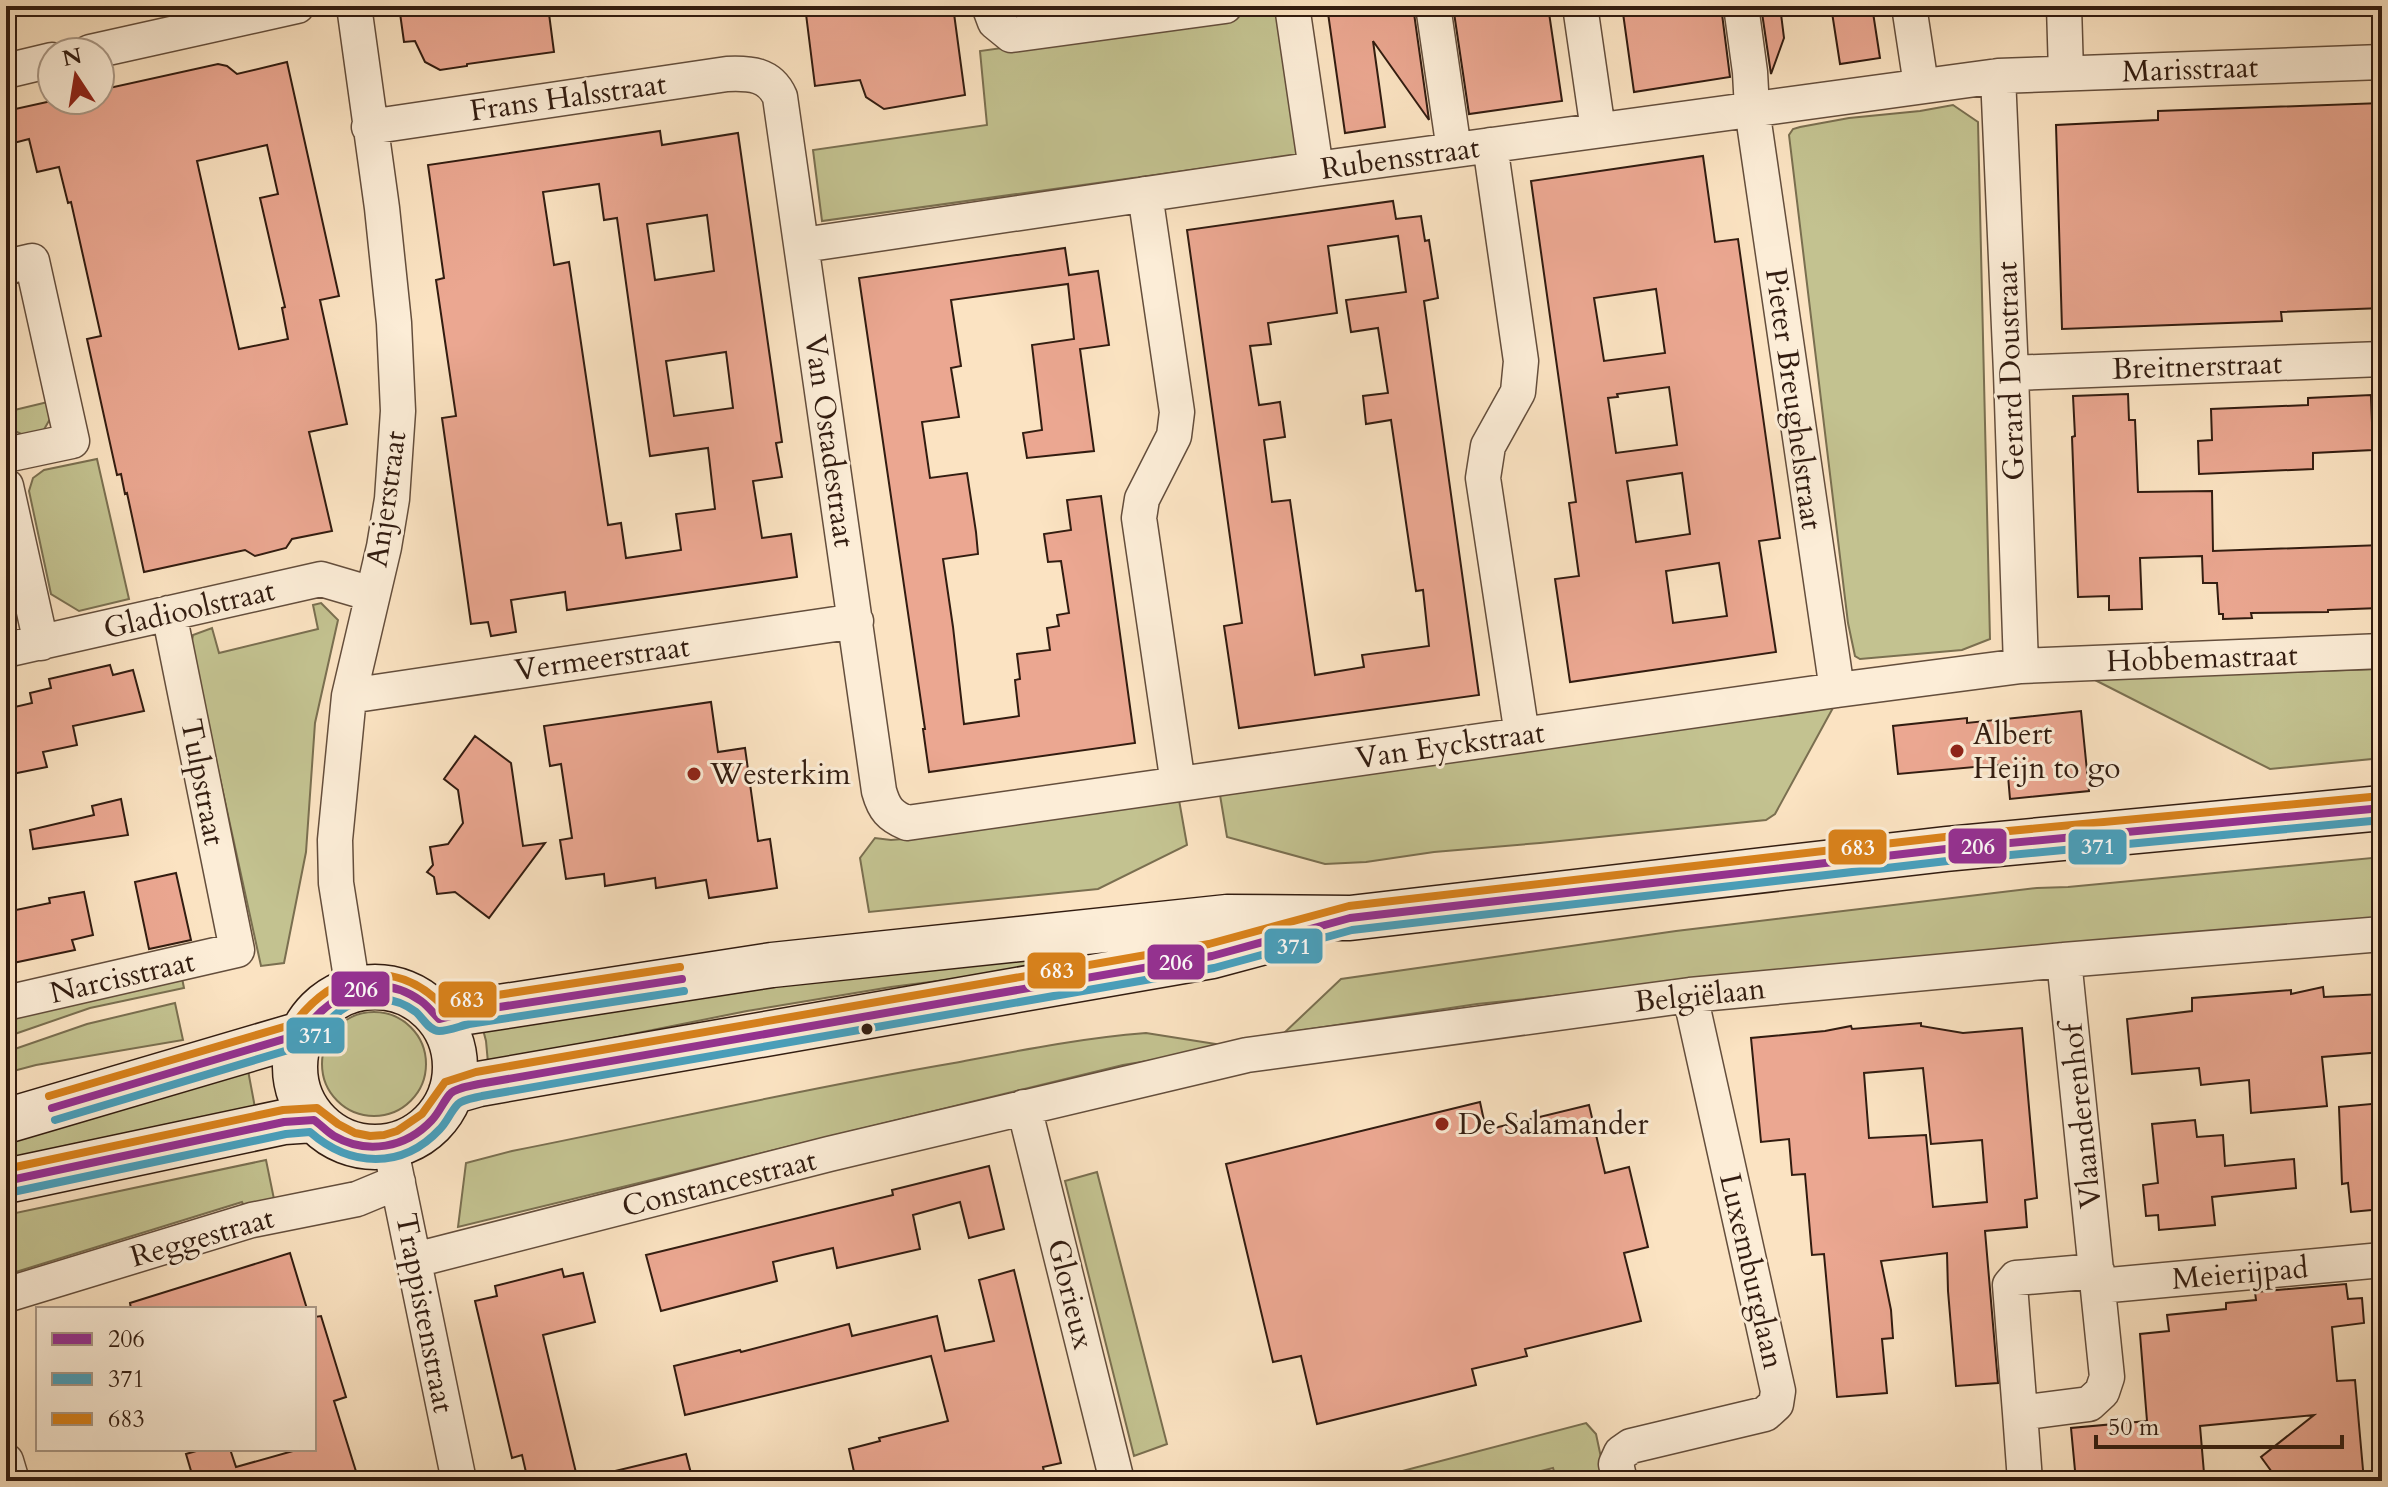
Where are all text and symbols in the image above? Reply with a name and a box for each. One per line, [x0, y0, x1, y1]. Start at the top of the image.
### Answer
north arrow [36, 36, 116, 116]
text: N [60, 41, 85, 74]
street label: Marisstraat [2121, 47, 2259, 92]
street label: Frans Halsstraat [467, 63, 669, 132]
street label: Rubensstraat [1318, 127, 1483, 190]
street label: Gerard Doustraat [1986, 260, 2035, 481]
street label: Pieter Breughelstraat [1755, 266, 1832, 533]
street label: Van Ostadestraat [794, 332, 865, 550]
street label: Breitnerstraat [2111, 343, 2283, 390]
street label: Anjerstraat [357, 428, 416, 570]
street label: Gladioolstraat [99, 570, 279, 649]
street label: Vermeerstraat [512, 626, 693, 691]
street label: Hobbemastraat [2106, 635, 2299, 682]
street label: Van Eyckstraat [1353, 712, 1548, 779]
place label: Albert Heijn to go [1973, 714, 2120, 789]
street label: Tulpstraat [170, 715, 235, 849]
marker: Albert Heijn to go [1948, 742, 1966, 760]
place label: Westerkim [709, 754, 851, 795]
marker: Westerkim [685, 765, 703, 783]
line badge: 206 [1947, 827, 2008, 865]
line badge: 683 [1827, 828, 1888, 866]
line badge: 371 [2067, 828, 2128, 866]
text: 206 [1961, 832, 1995, 862]
text: 371 [2081, 832, 2115, 862]
text: 683 [1841, 833, 1875, 863]
line badge: 371 [1263, 927, 1324, 965]
text: 371 [1277, 932, 1311, 962]
street label: Narcisstraat [46, 941, 199, 1014]
line badge: 206 [1146, 943, 1206, 981]
text: 206 [1159, 948, 1193, 978]
line badge: 683 [1026, 951, 1087, 990]
text: 683 [1040, 956, 1074, 986]
street label: Belgiëlaan [1633, 968, 1767, 1023]
line badge: 206 [330, 970, 391, 1008]
text: 206 [344, 975, 378, 1005]
line badge: 683 [437, 980, 498, 1019]
text: 683 [450, 985, 484, 1015]
line badge: 371 [285, 1016, 346, 1055]
street label: Vlaanderenhof [2051, 1017, 2112, 1210]
text: 371 [299, 1021, 333, 1051]
unlabelled marker [859, 1021, 875, 1037]
place label: De Salamander [1458, 1104, 1649, 1145]
marker: De Salamander [1433, 1115, 1451, 1133]
street label: Constancestraat [618, 1139, 821, 1227]
street label: Luxemburglaan [1709, 1169, 1794, 1373]
street label: Reggestraat [126, 1197, 279, 1278]
street label: Trappistenstraat [385, 1210, 464, 1417]
street label: Glorieux [1037, 1235, 1104, 1353]
street label: Meierijpad [2170, 1247, 2310, 1300]
legend [36, 1307, 316, 1451]
text: 206 [108, 1323, 145, 1356]
text: 371 [108, 1363, 145, 1396]
scale bar [2096, 1399, 2342, 1449]
text: 683 [108, 1403, 145, 1436]
text: 50 m [2108, 1411, 2160, 1444]

